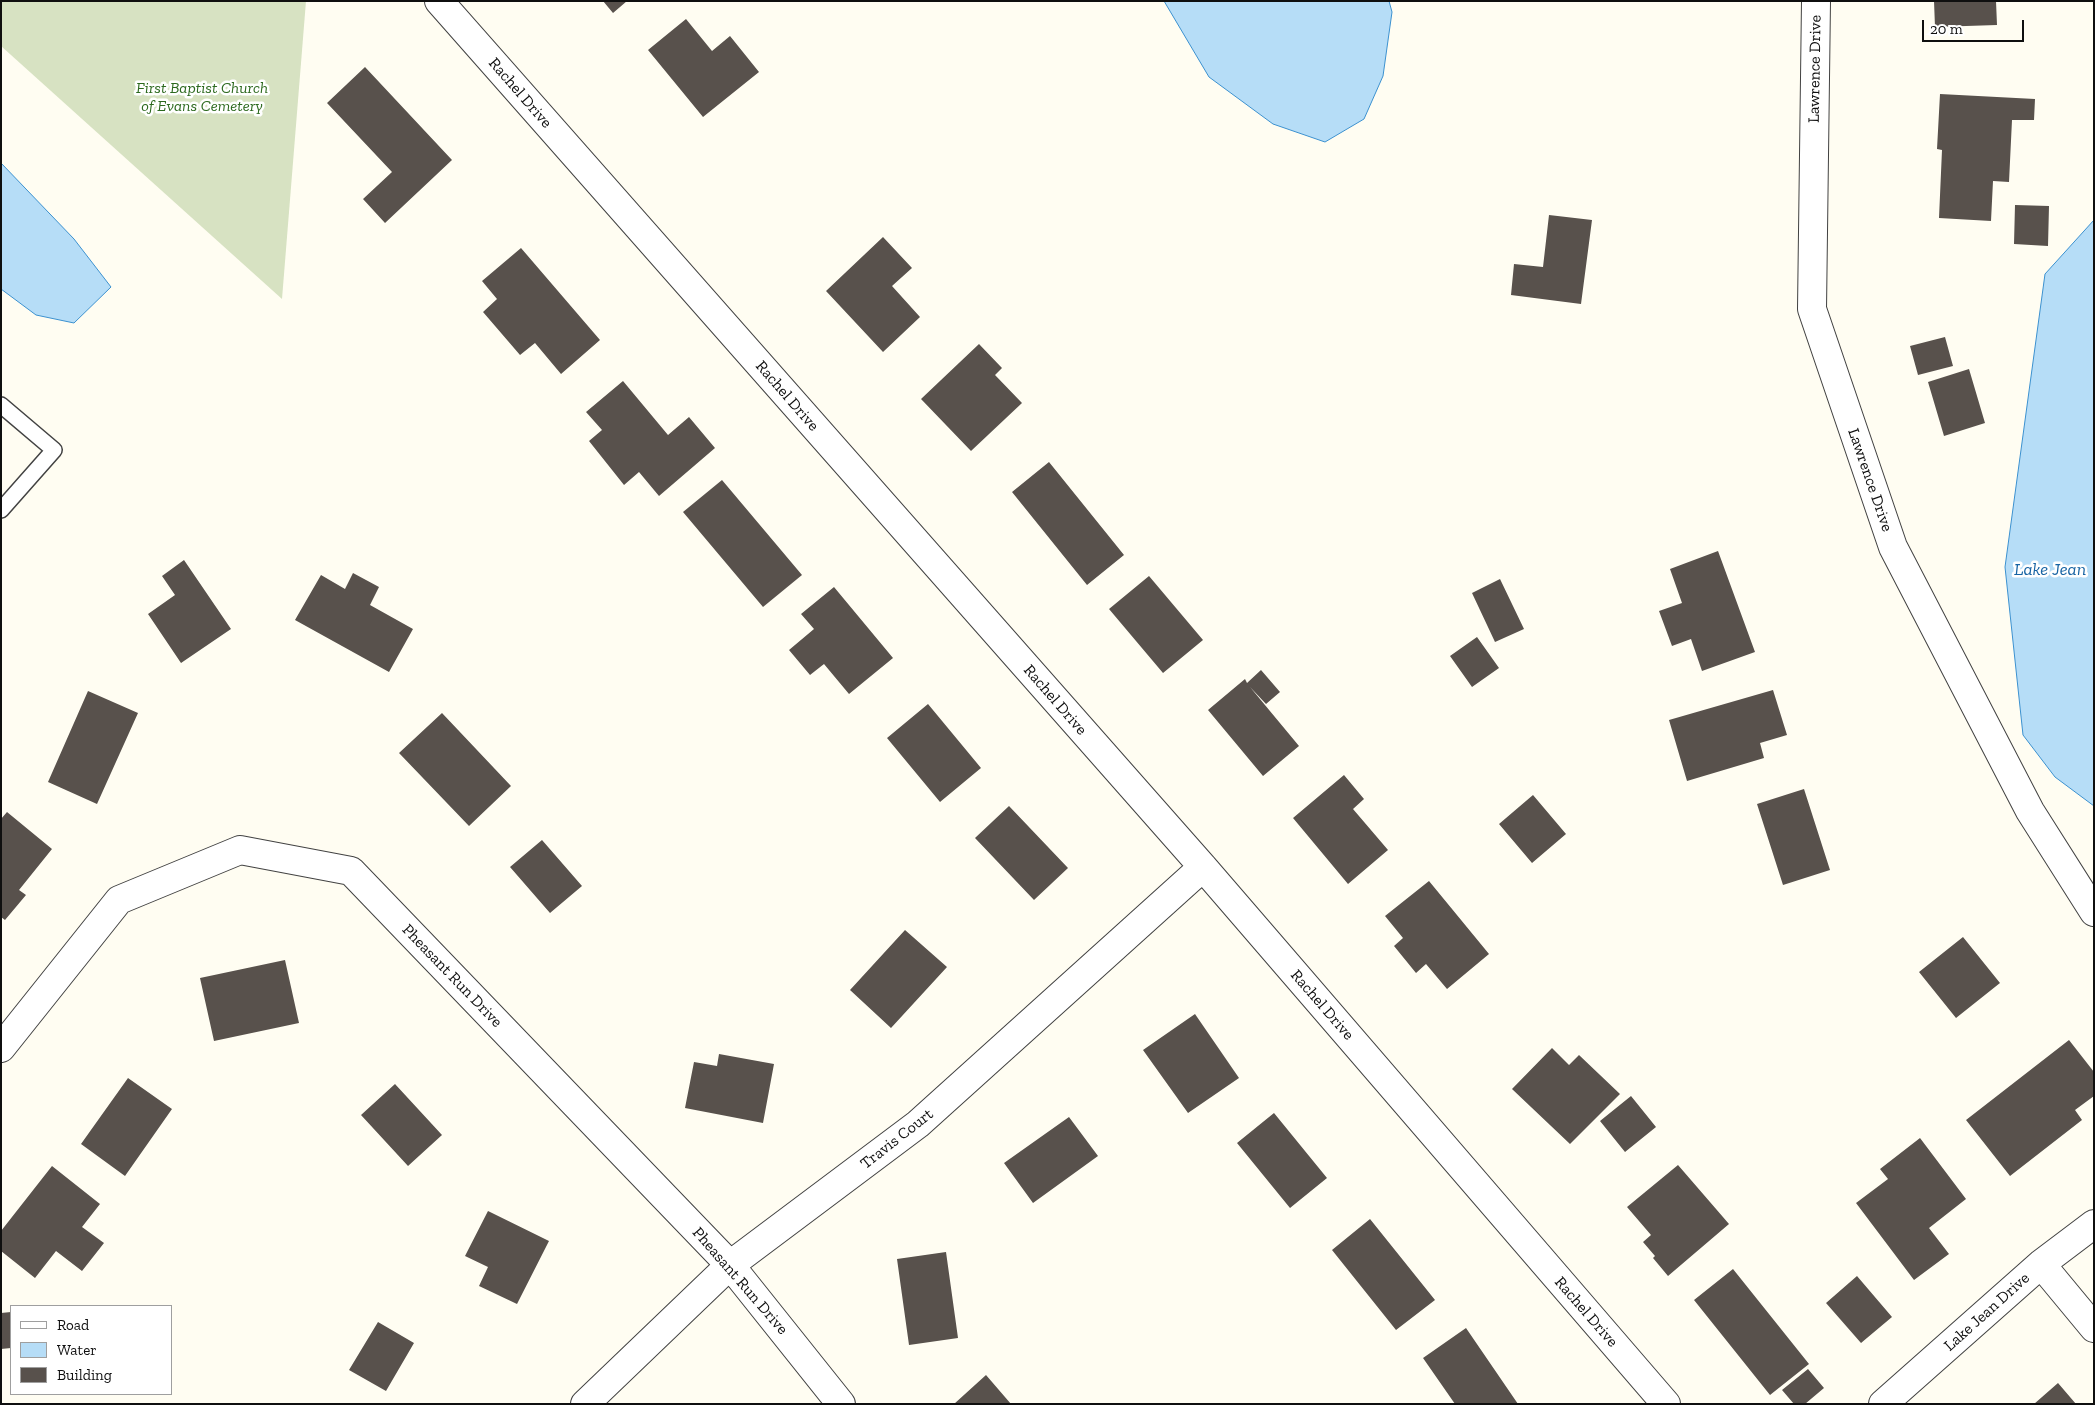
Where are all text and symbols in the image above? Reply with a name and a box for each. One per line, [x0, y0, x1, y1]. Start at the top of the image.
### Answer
scale bar [1925, 10, 2028, 42]
street label: Lawrence Drive [1804, 15, 1826, 123]
text: 20 m [1930, 20, 1963, 38]
street label: Rachel Drive [484, 54, 556, 132]
park label: First Baptist Church of Evans Cemetery [136, 78, 268, 116]
street label: Rachel Drive [751, 357, 823, 435]
street label: Lawrence Drive [1843, 426, 1897, 534]
water label: Lake Jean [2014, 559, 2086, 581]
street label: Rachel Drive [1019, 661, 1091, 739]
street label: Pheasant Run Drive [398, 920, 506, 1032]
street label: Rachel Drive [1286, 966, 1358, 1044]
street label: Travis Court [857, 1105, 937, 1173]
street label: Pheasant Run Drive [688, 1223, 792, 1339]
street label: Lake Jean Drive [1940, 1269, 2034, 1355]
street label: Rachel Drive [1550, 1273, 1622, 1351]
legend [10, 1305, 172, 1395]
text: Road [57, 1316, 89, 1334]
text: Water [57, 1341, 97, 1359]
text: Building [57, 1366, 112, 1384]

